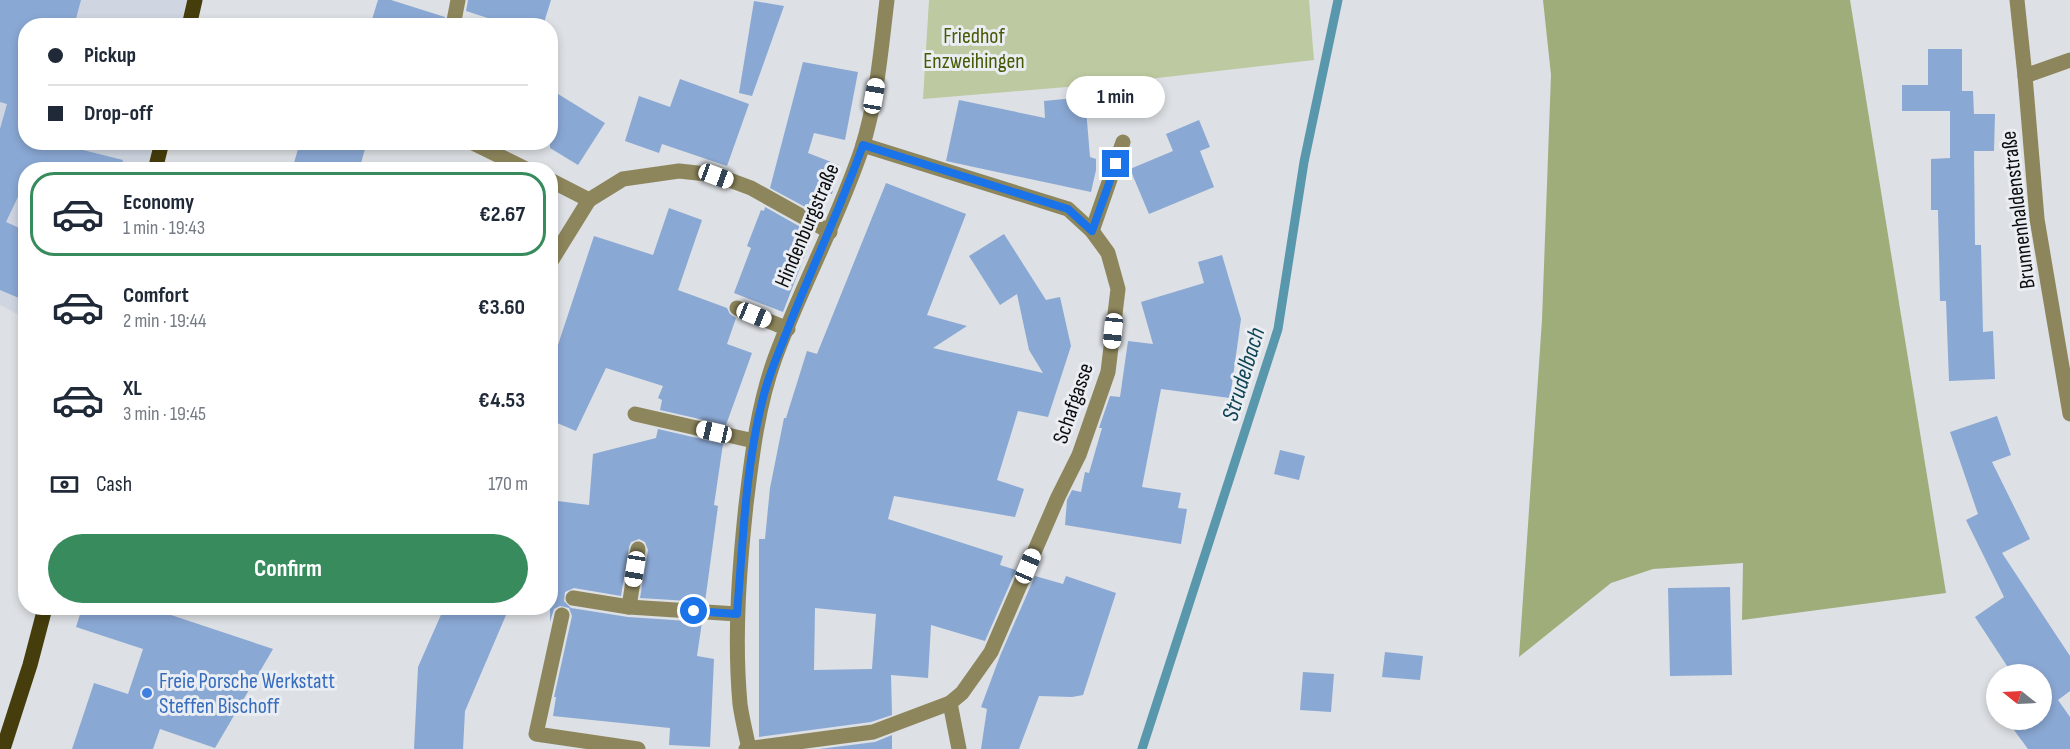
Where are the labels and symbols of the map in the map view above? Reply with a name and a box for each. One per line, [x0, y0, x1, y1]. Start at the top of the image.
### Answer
park label: Friedhof Enzweihingen [923, 23, 1025, 75]
car [862, 77, 886, 115]
callout: 1 min [1066, 77, 1166, 119]
street label: Brunnenhaldenstraße [1995, 129, 2042, 290]
route end [1102, 150, 1129, 177]
street label: Hindenburgstraße [769, 160, 846, 292]
car [696, 161, 736, 191]
car [734, 300, 774, 330]
car [1102, 312, 1124, 350]
water label: Strudelbach [1216, 324, 1271, 424]
street label: Schafgasse [1047, 360, 1100, 447]
car [694, 419, 734, 445]
car [1013, 546, 1043, 586]
car [623, 550, 647, 588]
route start [680, 597, 707, 624]
north arrow [1986, 664, 2052, 730]
place label: Freie Porsche Werkstatt Steffen Bischoff [159, 668, 335, 720]
marker: Freie Porsche Werkstatt Steffen Bischoff [140, 686, 154, 700]

